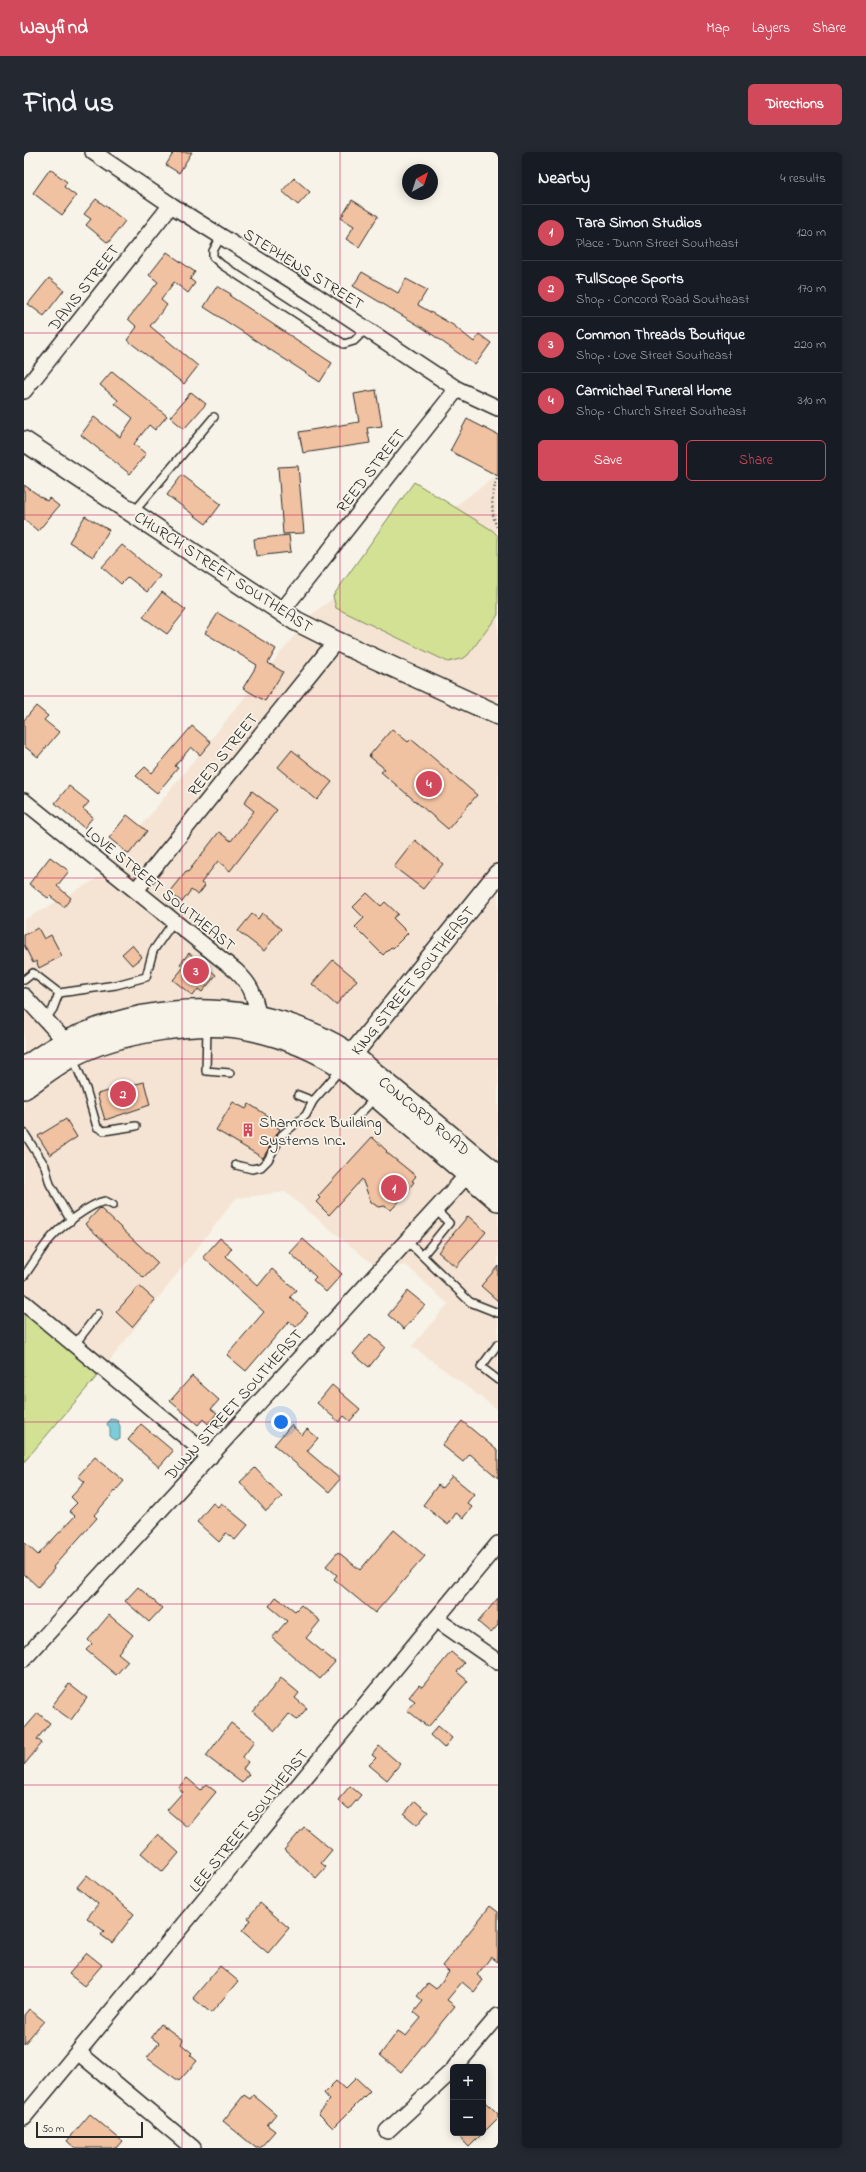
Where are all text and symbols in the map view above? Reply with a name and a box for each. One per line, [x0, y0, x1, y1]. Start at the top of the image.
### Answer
text: Wayfind [20, 15, 88, 42]
text: Map [706, 18, 730, 39]
text: Layers [752, 18, 790, 39]
text: Share [812, 18, 846, 39]
text: Find us [24, 84, 114, 125]
button: Directions [748, 84, 842, 125]
north arrow [402, 164, 438, 200]
text: Nearby [538, 166, 590, 191]
text: 4 results [780, 169, 826, 188]
text: Tara Simon Studios [576, 212, 702, 234]
street label: STEPHENS STREET [238, 223, 368, 317]
text: 1 [549, 223, 553, 242]
text: 120 m [796, 223, 826, 242]
text: Place · Dunn Street Southeast [576, 234, 739, 253]
street label: DAVIS STREET [42, 240, 126, 337]
text: FullScope Sports [576, 268, 684, 290]
text: 2 [548, 279, 554, 298]
text: 170 m [798, 279, 826, 298]
text: Shop · Concord Road Southeast [576, 290, 749, 309]
text: Common Threads Boutique [576, 324, 745, 346]
text: 3 [548, 335, 554, 354]
text: 220 m [794, 335, 826, 354]
text: Shop · Love Street Southeast [576, 346, 733, 365]
text: Carmichael Funeral Home [576, 380, 731, 402]
text: 4 [548, 391, 554, 410]
text: 310 m [798, 391, 826, 410]
text: Shop · Church Street Southeast [576, 402, 746, 421]
street label: REED STREET [331, 424, 412, 518]
button: Save [538, 440, 678, 481]
button: Share [686, 440, 826, 481]
street label: CHURCH STREET SOUTHEAST [129, 506, 317, 640]
street label: REED STREET [182, 709, 265, 802]
pin: 4 [416, 769, 442, 799]
street label: LOVE STREET SOUTHEAST [80, 821, 240, 958]
street label: KING STREET SOUTHEAST [346, 902, 481, 1061]
pin: 3 [183, 956, 209, 986]
street label: CONCORD ROAD [373, 1071, 475, 1162]
pin: 2 [110, 1079, 136, 1109]
place label: Shamrock Building Systems Inc. [259, 1111, 382, 1153]
building icon: Shamrock Building Systems Inc. [240, 1122, 256, 1138]
pin: 1 [381, 1173, 407, 1203]
street label: DUNN STREET SOUTHEAST [159, 1324, 309, 1487]
your location [271, 1412, 291, 1432]
street label: LEE STREET SOUTHEAST [184, 1744, 315, 1898]
map controls [450, 2064, 486, 2136]
button: + [450, 2064, 486, 2100]
button: − [450, 2100, 486, 2136]
scale bar [36, 2120, 143, 2139]
text: 50 m [42, 2121, 64, 2137]

